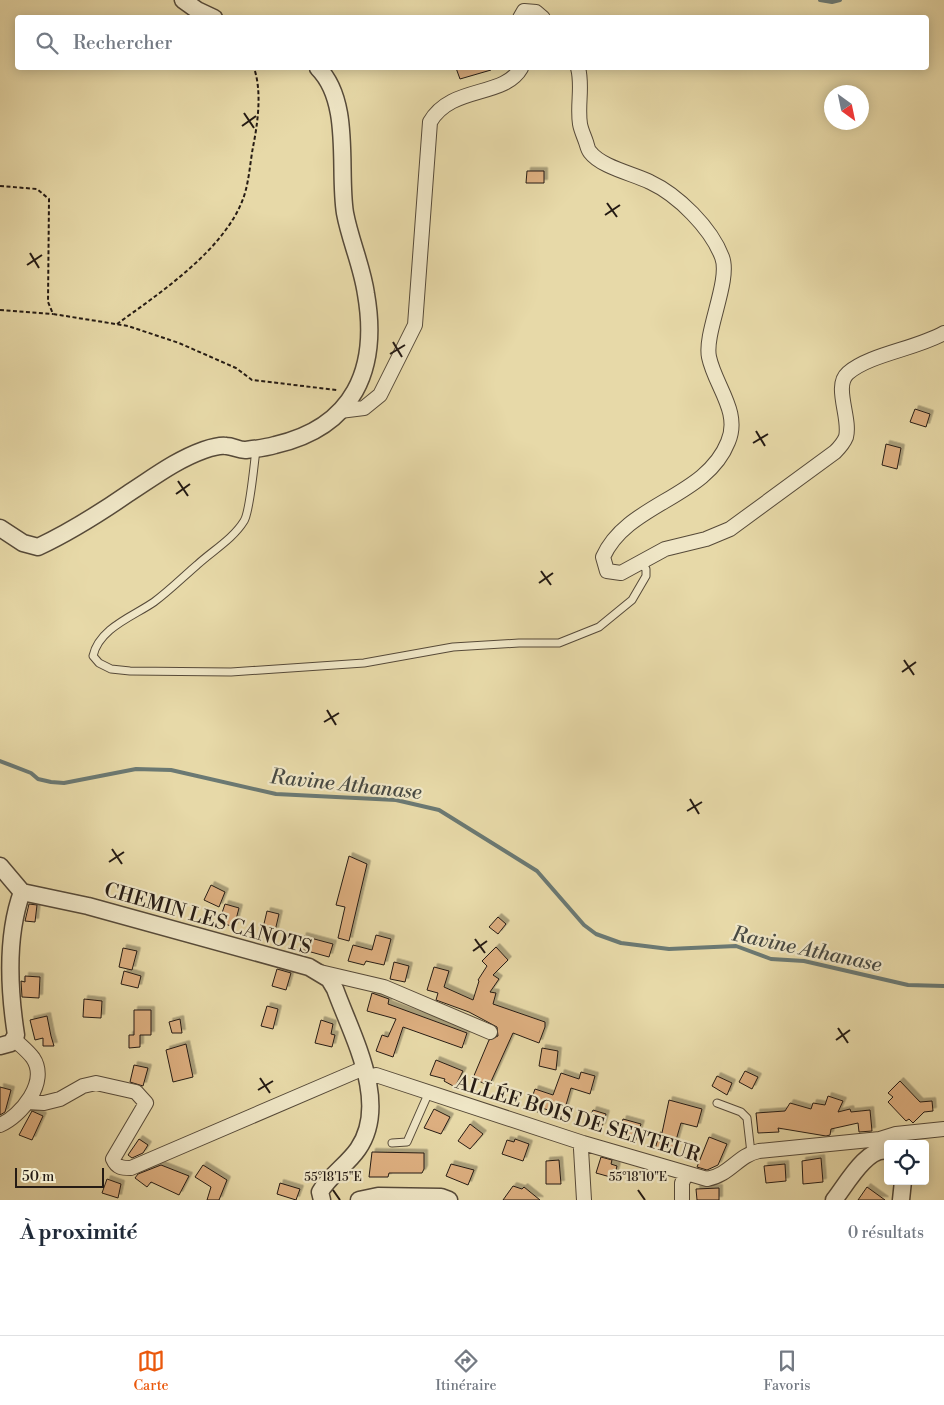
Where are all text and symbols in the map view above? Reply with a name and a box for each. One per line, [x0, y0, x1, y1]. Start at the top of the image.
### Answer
search box [15, 15, 929, 70]
icon: search [33, 29, 61, 57]
text: Rechercher [73, 31, 172, 55]
north arrow [824, 85, 869, 130]
water label: Ravine Athanase [268, 764, 423, 806]
street label: CHEMIN LES CANOTS [101, 878, 314, 961]
water label: Ravine Athanase [729, 921, 884, 979]
street label: ALLÉE BOIS DE SENTEUR [451, 1069, 704, 1169]
map controls [884, 1140, 929, 1185]
button: locate [884, 1140, 929, 1185]
scale bar [15, 1165, 104, 1188]
text: 50 m [22, 1168, 54, 1186]
text: 55°18'15"E [304, 1170, 362, 1185]
text: 55°18'10"E [609, 1170, 667, 1185]
text: À proximité [20, 1220, 137, 1246]
text: 0 résultats [848, 1223, 924, 1243]
tab: Carte [134, 1347, 169, 1395]
tab: Itinéraire [436, 1347, 497, 1395]
tab: Favoris [764, 1347, 810, 1395]

